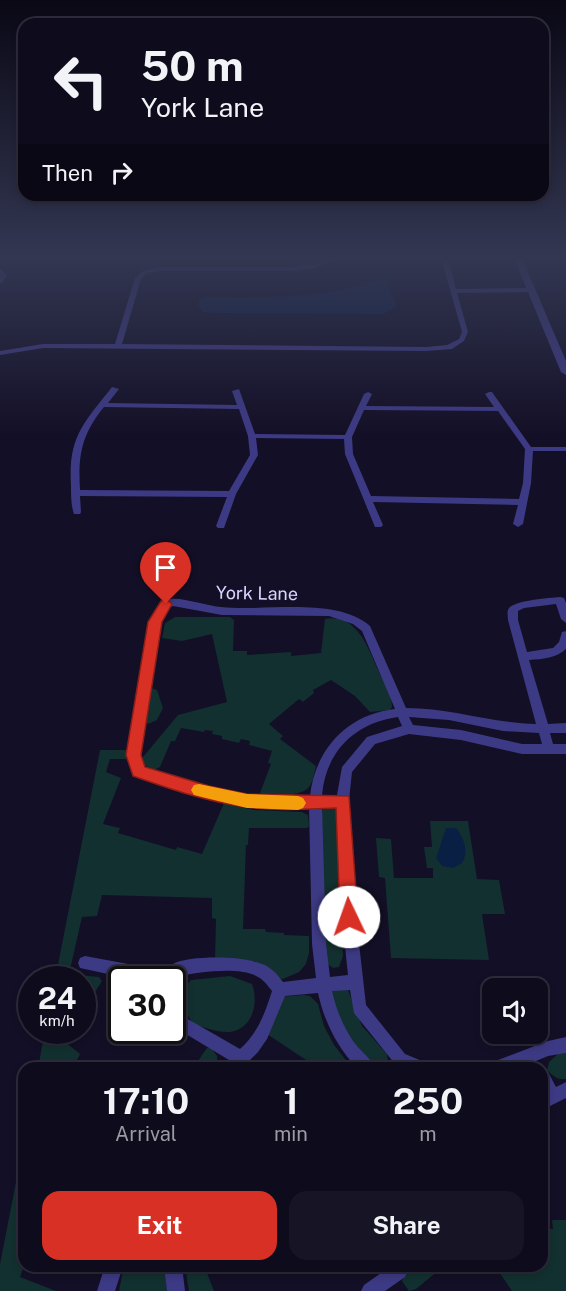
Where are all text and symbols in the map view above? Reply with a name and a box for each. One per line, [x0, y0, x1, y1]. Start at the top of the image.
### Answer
text: 50 m [141, 41, 244, 90]
icon: left [42, 42, 120, 120]
text: York Lane [141, 91, 264, 123]
icon: right [105, 156, 138, 189]
text: Then [42, 160, 93, 186]
pin [140, 542, 191, 604]
icon: arrive [149, 551, 182, 584]
street label: York Lane [216, 582, 298, 604]
position arrow [317, 885, 381, 949]
speed limit sign: 30 [108, 966, 186, 1044]
map controls [482, 978, 548, 1044]
button: sound [482, 978, 548, 1044]
text: 24 [38, 980, 76, 1016]
text: km/h [39, 1012, 75, 1029]
text: 17:10 [103, 1080, 189, 1122]
text: 1 [283, 1080, 299, 1122]
text: 250 [393, 1080, 463, 1122]
text: Arrival [115, 1122, 177, 1146]
text: min [274, 1122, 308, 1146]
text: m [419, 1122, 437, 1146]
button: Exit [42, 1191, 277, 1260]
button: Share [289, 1191, 524, 1260]

